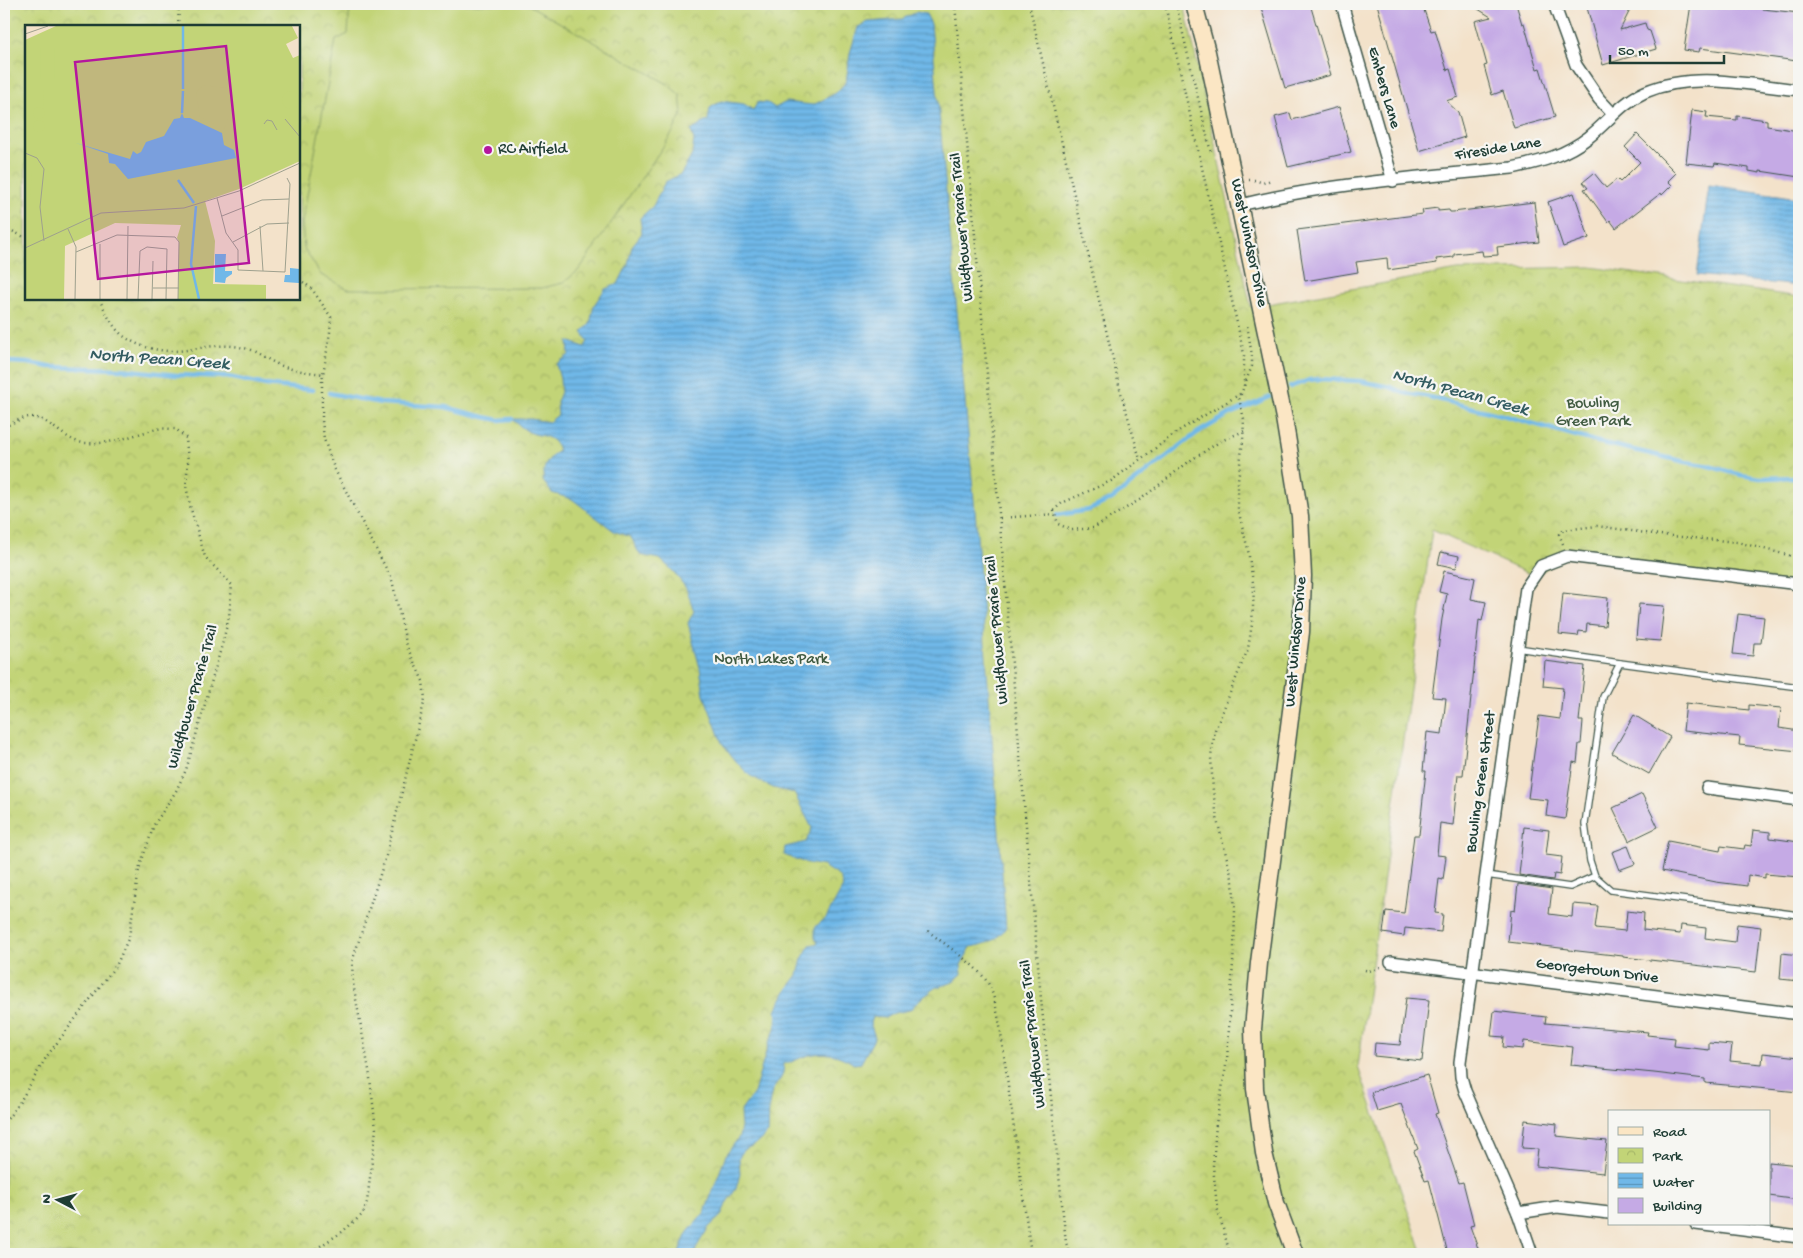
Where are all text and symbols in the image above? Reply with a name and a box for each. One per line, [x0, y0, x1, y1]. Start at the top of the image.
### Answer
inset map [25, 25, 300, 300]
scale bar [1610, 32, 1724, 64]
text: 50 m [1618, 43, 1649, 61]
street label: Embers Lane [1362, 45, 1404, 132]
street label: Fireside Lane [1453, 134, 1543, 166]
place label: RC Airfield [498, 141, 569, 160]
marker: RC Airfield [482, 144, 494, 156]
street label: Wildflower Prarie Trail [947, 152, 979, 302]
street label: West Windsor Drive [1225, 177, 1271, 310]
water label: North Pecan Creek [89, 345, 231, 375]
water label: North Pecan Creek [1390, 365, 1532, 422]
park label: Bowling Green Park [1556, 395, 1632, 432]
street label: Wildflower Prarie Trail [982, 555, 1014, 705]
street label: West Windsor Drive [1282, 575, 1312, 708]
street label: Wildflower Prarie Trail [164, 623, 224, 771]
park label: North Lakes Park [714, 651, 830, 670]
street label: Bowling Green Street [1463, 709, 1502, 855]
street label: Georgetown Drive [1535, 955, 1660, 989]
street label: Wildflower Prarie Trail [1017, 959, 1051, 1109]
legend [1608, 1110, 1770, 1226]
text: Road [1653, 1124, 1687, 1142]
text: Park [1652, 1148, 1683, 1166]
text: Water [1653, 1174, 1695, 1192]
north arrow [32, 1176, 82, 1226]
text: N [39, 1193, 56, 1204]
text: Building [1652, 1198, 1702, 1216]

